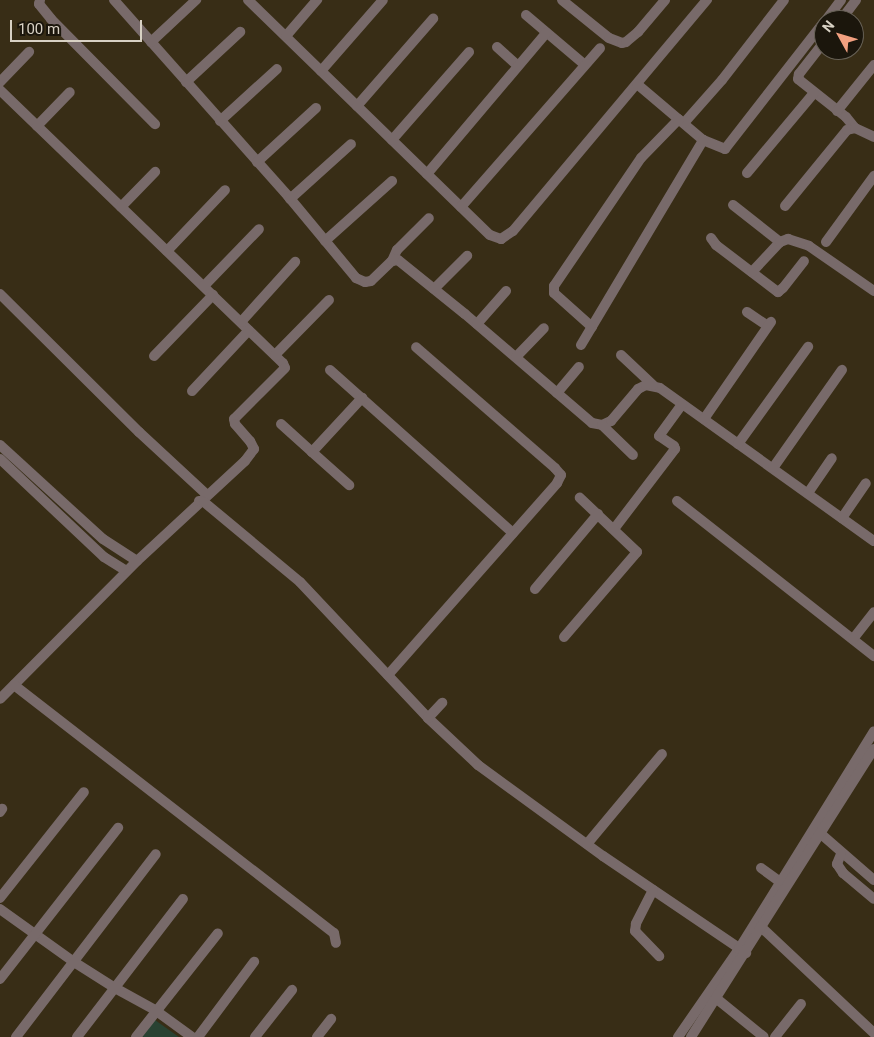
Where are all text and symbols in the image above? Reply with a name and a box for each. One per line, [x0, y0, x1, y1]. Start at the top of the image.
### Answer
scale bar [12, 10, 145, 42]
north arrow [814, 10, 864, 60]
text: N [819, 17, 837, 35]
text: 100 m [18, 20, 60, 38]

